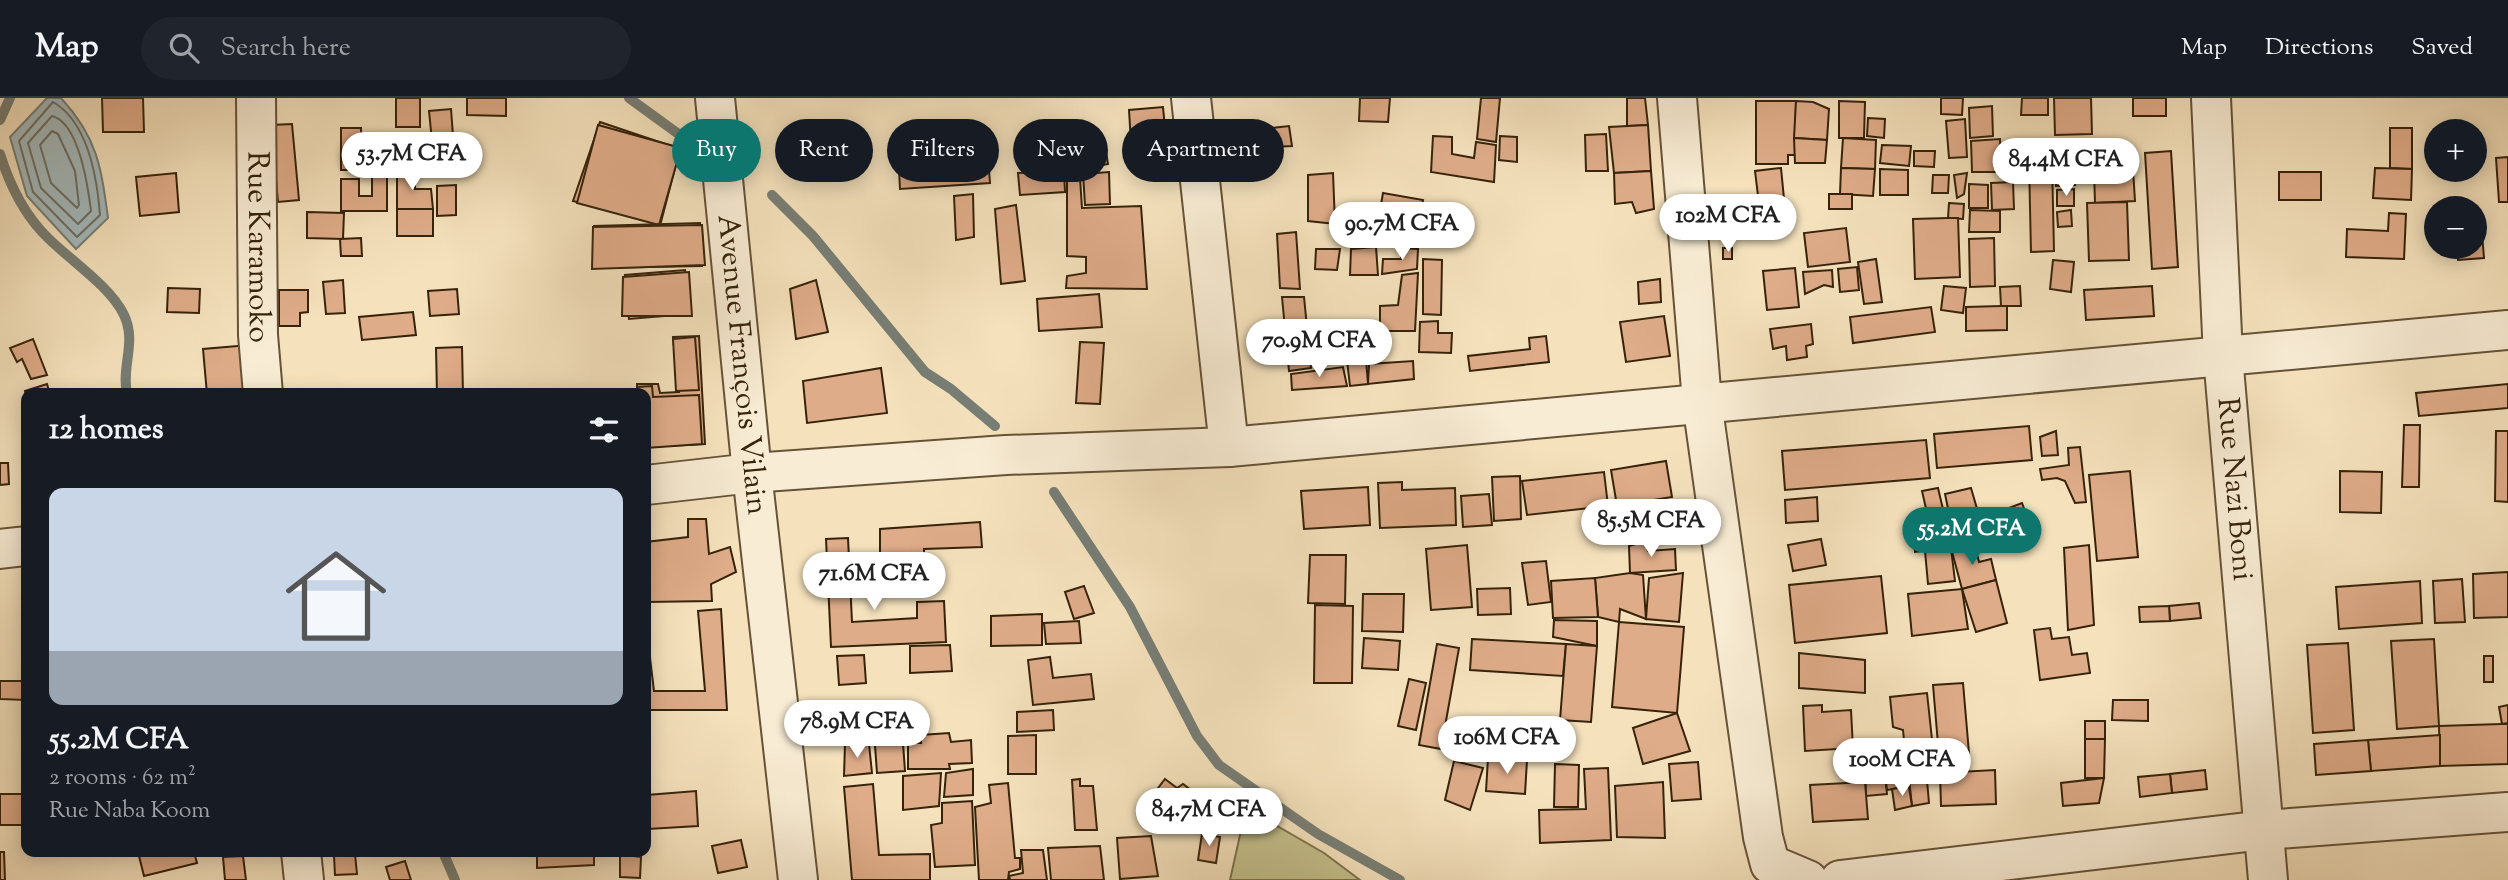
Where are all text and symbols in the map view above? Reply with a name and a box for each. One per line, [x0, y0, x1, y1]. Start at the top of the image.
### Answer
search box [141, 17, 631, 80]
text: Map [35, 24, 99, 72]
icon: search [165, 29, 203, 67]
text: Search here [221, 30, 351, 67]
text: Map [2181, 31, 2227, 65]
text: Directions [2265, 31, 2373, 65]
text: Saved [2411, 31, 2473, 65]
chip: Buy [672, 119, 761, 182]
chip: Rent [775, 119, 873, 182]
chip: Filters [887, 119, 999, 182]
chip: New [1013, 119, 1108, 182]
chip: Apartment [1122, 119, 1284, 182]
map controls [2424, 119, 2487, 259]
button: + [2424, 119, 2487, 182]
pin: 53.7M CFA [332, 132, 492, 192]
text: 53.7M CFA [358, 138, 466, 171]
pin: 84.4M CFA [1986, 139, 2146, 198]
text: 84.4M CFA [2009, 144, 2123, 177]
street label: Rue Karamoko [235, 151, 280, 343]
pin: 102M CFA [1656, 194, 1800, 254]
button: − [2424, 196, 2487, 259]
text: 102M CFA [1676, 200, 1780, 233]
pin: 90.7M CFA [1322, 202, 1482, 262]
text: 90.7M CFA [1345, 208, 1459, 241]
street label: Avenue François Vilain [705, 213, 778, 517]
pin: 70.9M CFA [1239, 320, 1399, 379]
text: 70.9M CFA [1262, 325, 1376, 358]
street label: Rue Nazi Boni [2205, 396, 2264, 583]
text: 12 homes [49, 409, 164, 452]
icon: filters [585, 411, 623, 449]
pin: 85.5M CFA [1571, 500, 1731, 559]
text: 85.5M CFA [1597, 505, 1705, 538]
pin: 55.2M CFA [1892, 508, 2052, 567]
text: 55.2M CFA [1918, 513, 2026, 546]
icon: home [273, 533, 399, 659]
pin: 71.6M CFA [794, 552, 954, 612]
text: 71.6M CFA [819, 558, 929, 591]
pin: 78.9M CFA [777, 700, 937, 760]
text: 78.9M CFA [800, 706, 914, 739]
pin: 106M CFA [1435, 716, 1579, 776]
text: 55.2M CFA [49, 719, 189, 762]
text: 106M CFA [1454, 722, 1560, 755]
pin: 100M CFA [1830, 738, 1974, 798]
text: 100M CFA [1849, 744, 1955, 777]
text: 2 rooms · 62 m² [49, 762, 196, 795]
pin: 84.7M CFA [1129, 788, 1289, 848]
text: 84.7M CFA [1152, 794, 1266, 827]
text: Rue Naba Koom [49, 795, 210, 828]

